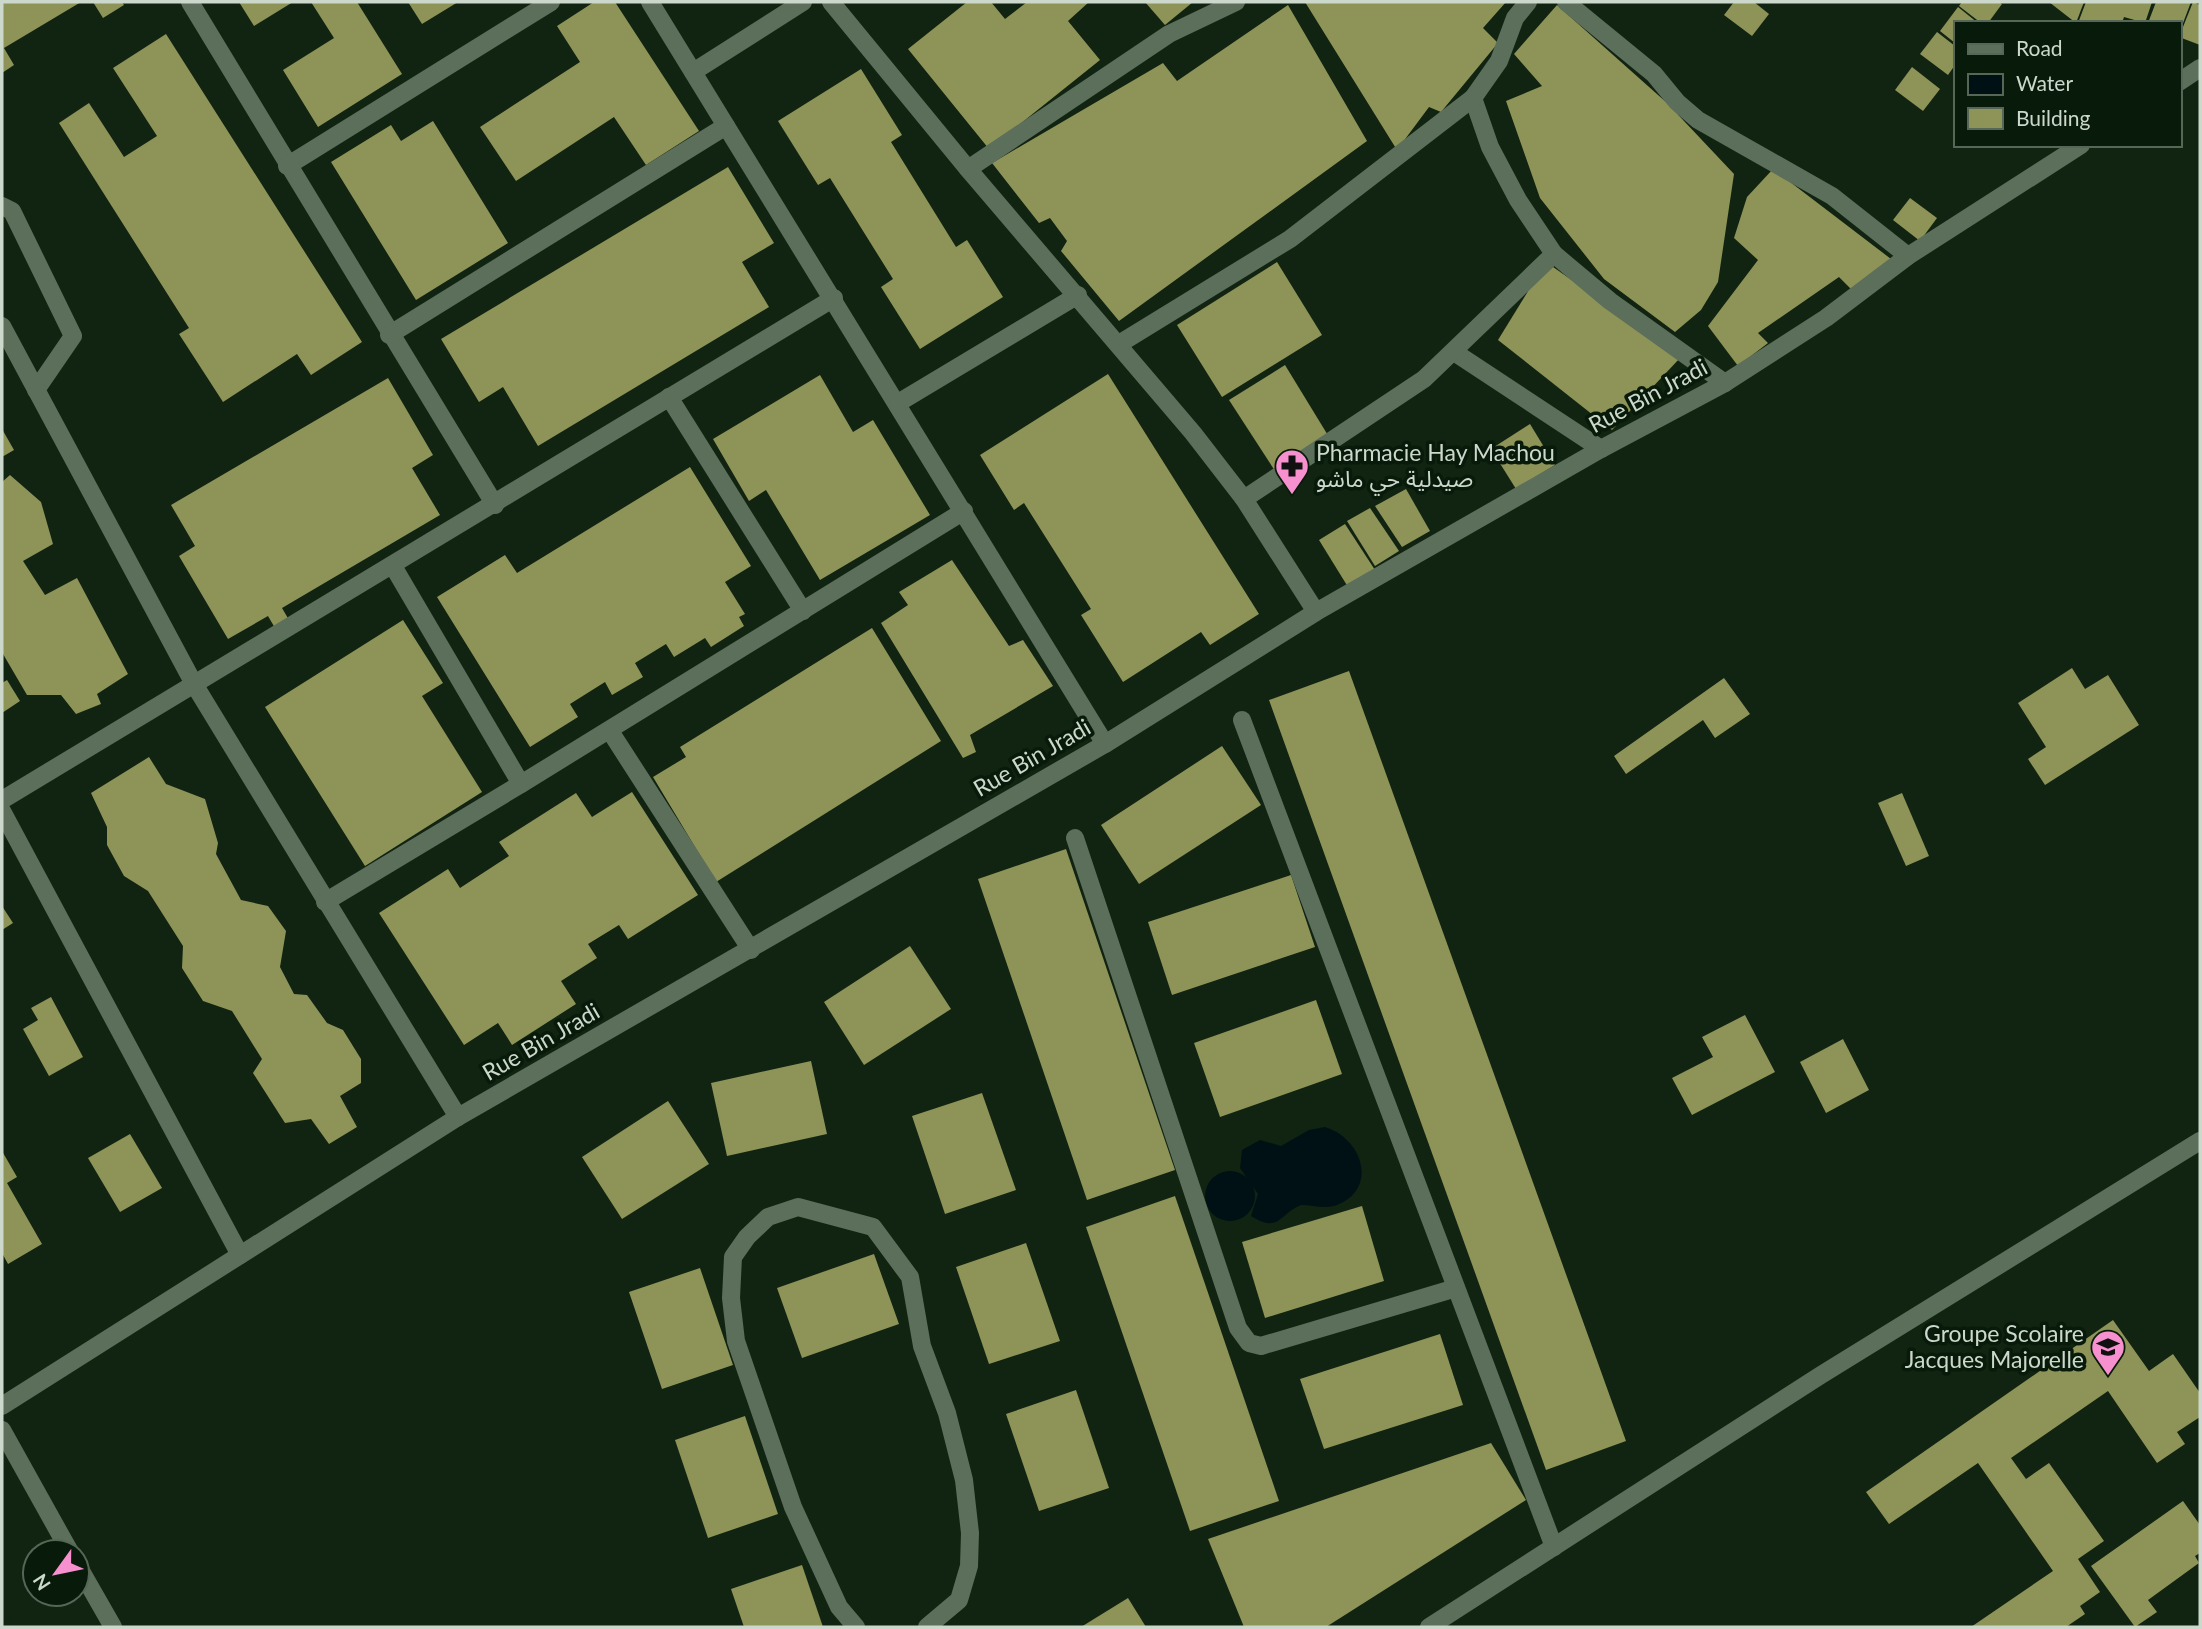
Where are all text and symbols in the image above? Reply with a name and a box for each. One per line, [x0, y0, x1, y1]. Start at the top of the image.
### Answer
legend [1954, 21, 2181, 147]
text: Road [2016, 35, 2063, 60]
text: Water [2016, 70, 2073, 95]
text: Building [2016, 105, 2091, 130]
street label: Rue Bin Jradi [1583, 352, 1712, 438]
place label: Pharmacie Hay Machou صيدلية حي ماشو [1316, 438, 1555, 496]
pharmacy icon: Pharmacie Hay Machou صيدلية حي ماشو [1273, 447, 1311, 496]
street label: Rue Bin Jradi [968, 712, 1095, 802]
street label: Rue Bin Jradi [477, 996, 604, 1086]
place label: Groupe Scolaire Jacques Majorelle [1905, 1319, 2084, 1373]
school or university icon: Groupe Scolaire Jacques Majorelle [2089, 1328, 2127, 1377]
north arrow [21, 1538, 91, 1608]
text: N [28, 1570, 55, 1595]

